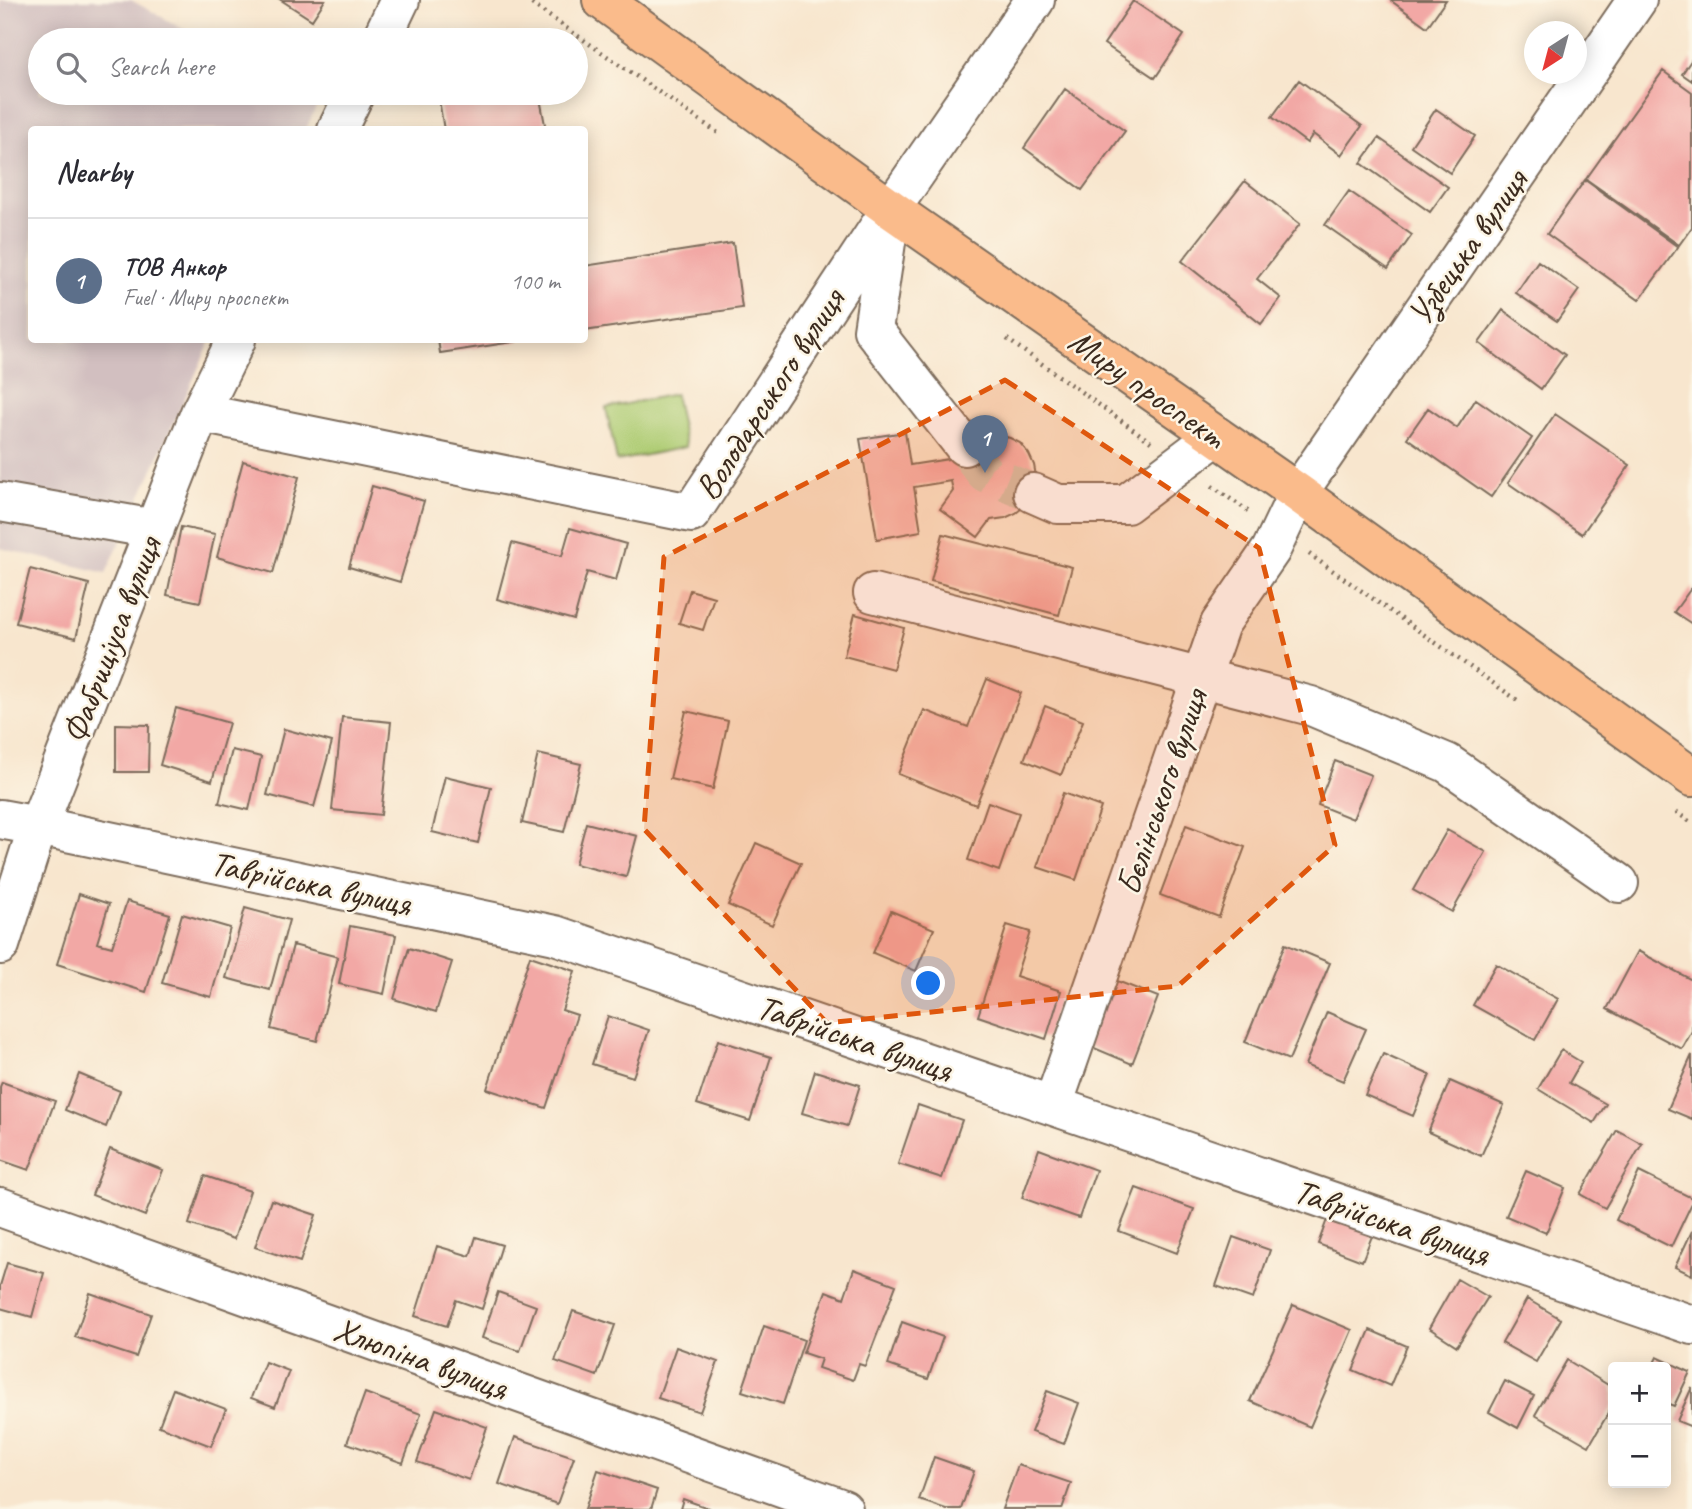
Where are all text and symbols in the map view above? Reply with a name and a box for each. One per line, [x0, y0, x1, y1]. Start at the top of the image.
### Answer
north arrow [1524, 21, 1587, 84]
search box [28, 28, 588, 105]
icon: search [52, 48, 90, 86]
text: Search here [108, 50, 214, 83]
text: Nearby [56, 153, 132, 191]
street label: Узбецька вулиця [1398, 159, 1539, 334]
text: ТОВ Анкор [123, 250, 226, 283]
text: 1 [74, 267, 84, 296]
text: 100 m [511, 267, 560, 296]
street label: Володарського вулиця [684, 279, 856, 508]
text: Fuel · Миру проспект [123, 283, 287, 312]
street label: Миру проспект [1060, 318, 1235, 460]
pin: 1 [962, 415, 1008, 473]
street label: Фабриціуса вулиця [52, 529, 172, 749]
street label: Бєлінського вулиця [1105, 682, 1218, 901]
street label: Таврійська вулиця [207, 840, 416, 927]
your location [911, 966, 945, 1000]
street label: Таврійська вулиця [751, 984, 960, 1093]
street label: Таврійська вулиця [1288, 1168, 1497, 1277]
street label: Хлюпіна вулиця [328, 1306, 515, 1411]
map controls [1608, 1362, 1671, 1488]
button: + [1608, 1362, 1671, 1425]
button: − [1608, 1425, 1671, 1488]

